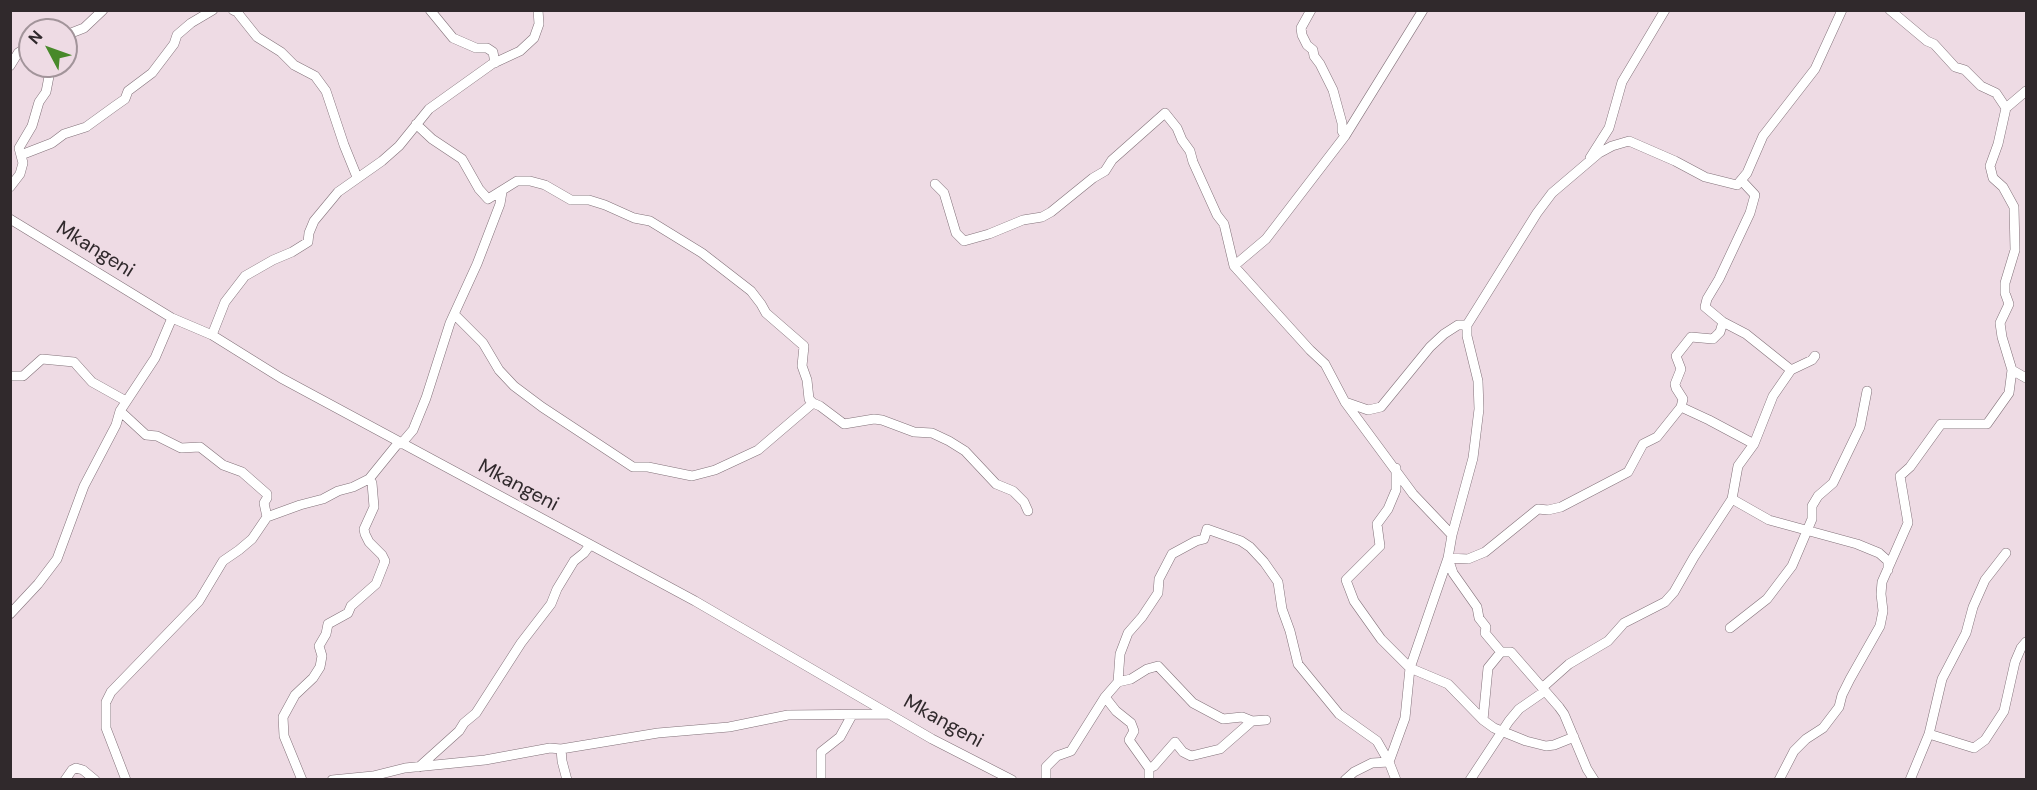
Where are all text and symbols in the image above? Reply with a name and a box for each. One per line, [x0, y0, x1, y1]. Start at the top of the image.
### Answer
north arrow [18, 18, 78, 78]
text: N [24, 26, 47, 48]
street label: Mkangeni [52, 217, 138, 283]
street label: Mkangeni [474, 455, 562, 517]
street label: Mkangeni [899, 690, 987, 754]

